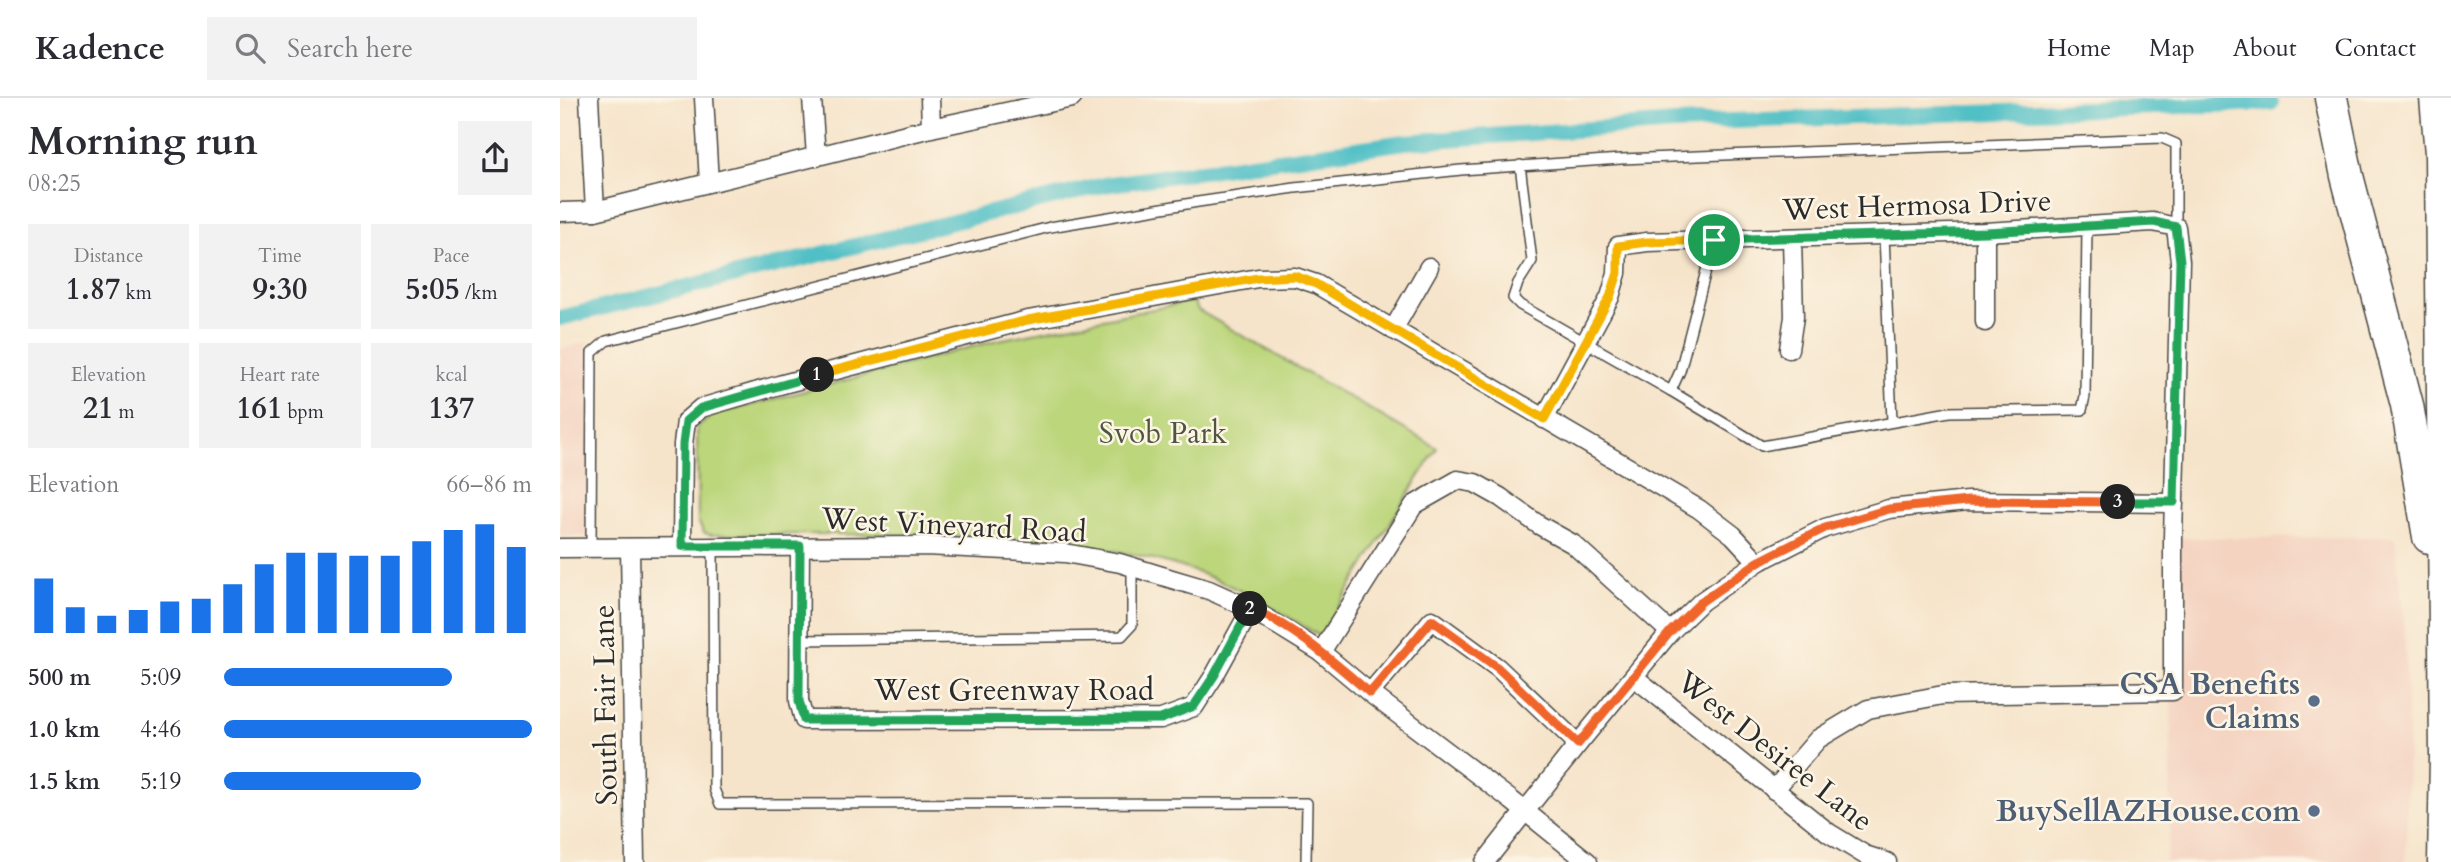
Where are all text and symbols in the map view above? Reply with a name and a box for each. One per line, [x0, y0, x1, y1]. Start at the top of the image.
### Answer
search box [207, 17, 697, 80]
text: Kadence [35, 26, 165, 71]
icon: search [231, 29, 269, 67]
text: Search here [287, 31, 413, 66]
text: Home [2047, 32, 2111, 65]
text: Map [2149, 32, 2195, 65]
text: About [2233, 32, 2297, 65]
text: Contact [2335, 32, 2416, 65]
text: Morning run [28, 116, 258, 168]
button: share [458, 121, 532, 195]
text: 08:25 [28, 168, 81, 199]
street label: West Hermosa Drive [1781, 180, 2052, 231]
pin [1684, 210, 1744, 270]
icon: arrive [1695, 221, 1733, 259]
text: Distance [74, 243, 143, 269]
text: Time [258, 243, 302, 269]
text: Pace [433, 243, 470, 269]
text: 1.87 [66, 269, 120, 310]
text: 9:30 [253, 269, 307, 310]
text: 5:05 [405, 269, 460, 310]
text: km [120, 280, 152, 306]
text: /km [460, 280, 497, 306]
pin: 1 [800, 358, 834, 392]
text: 1 [812, 361, 821, 387]
text: Elevation [71, 362, 146, 388]
text: Heart rate [240, 362, 320, 388]
text: kcal [435, 362, 467, 388]
text: 21 [83, 388, 113, 429]
text: 161 [236, 388, 282, 429]
text: 137 [428, 388, 474, 429]
text: m [113, 399, 135, 425]
text: bpm [282, 399, 324, 425]
park label: Svob Park [1099, 413, 1227, 454]
text: Elevation [28, 469, 119, 500]
text: 66–86 m [447, 469, 532, 500]
pin: 3 [2100, 484, 2136, 520]
text: 3 [2113, 488, 2122, 514]
street label: West Vineyard Road [819, 498, 1087, 553]
pin: 2 [1232, 592, 1268, 626]
text: 2 [1245, 595, 1254, 621]
street label: South Fair Lane [583, 604, 628, 806]
street label: West Desiree Lane [1667, 661, 1881, 841]
text: 500 m [28, 662, 91, 693]
text: 5:09 [140, 662, 181, 693]
place label: CSA Benefits Claims [2120, 664, 2300, 739]
street label: West Greenway Road [873, 670, 1154, 711]
marker: CSA Benefits Claims [2306, 693, 2322, 709]
text: 1.0 km [28, 714, 100, 745]
text: 4:46 [140, 714, 181, 745]
text: 1.5 km [28, 766, 100, 797]
text: 5:19 [140, 766, 181, 797]
place label: BuySellAZHouse.com [1996, 791, 2300, 832]
marker: BuySellAZHouse.com [2306, 803, 2322, 819]

